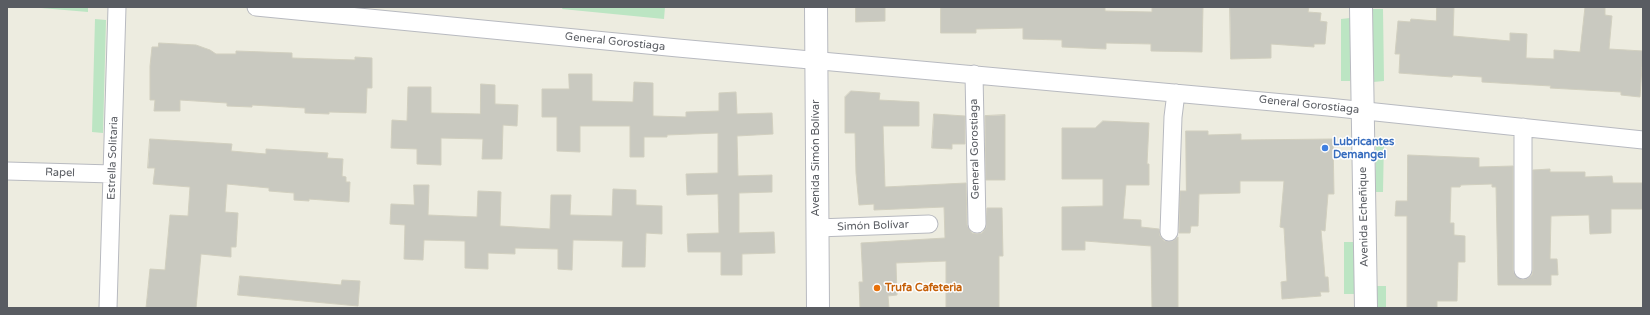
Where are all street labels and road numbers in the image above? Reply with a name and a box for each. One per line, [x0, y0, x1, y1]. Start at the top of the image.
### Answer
street label: General Gorostiaga [564, 30, 666, 54]
street label: General Gorostiaga [1258, 93, 1360, 117]
street label: General Gorostiaga [968, 99, 982, 199]
street label: Avenida Simón Bolívar [809, 100, 823, 216]
street label: Estrella Solitaria [105, 116, 121, 200]
street label: Rapel [45, 166, 75, 180]
street label: Avenida Echeñique [1357, 167, 1371, 267]
street label: Simón Bolívar [837, 218, 909, 234]

